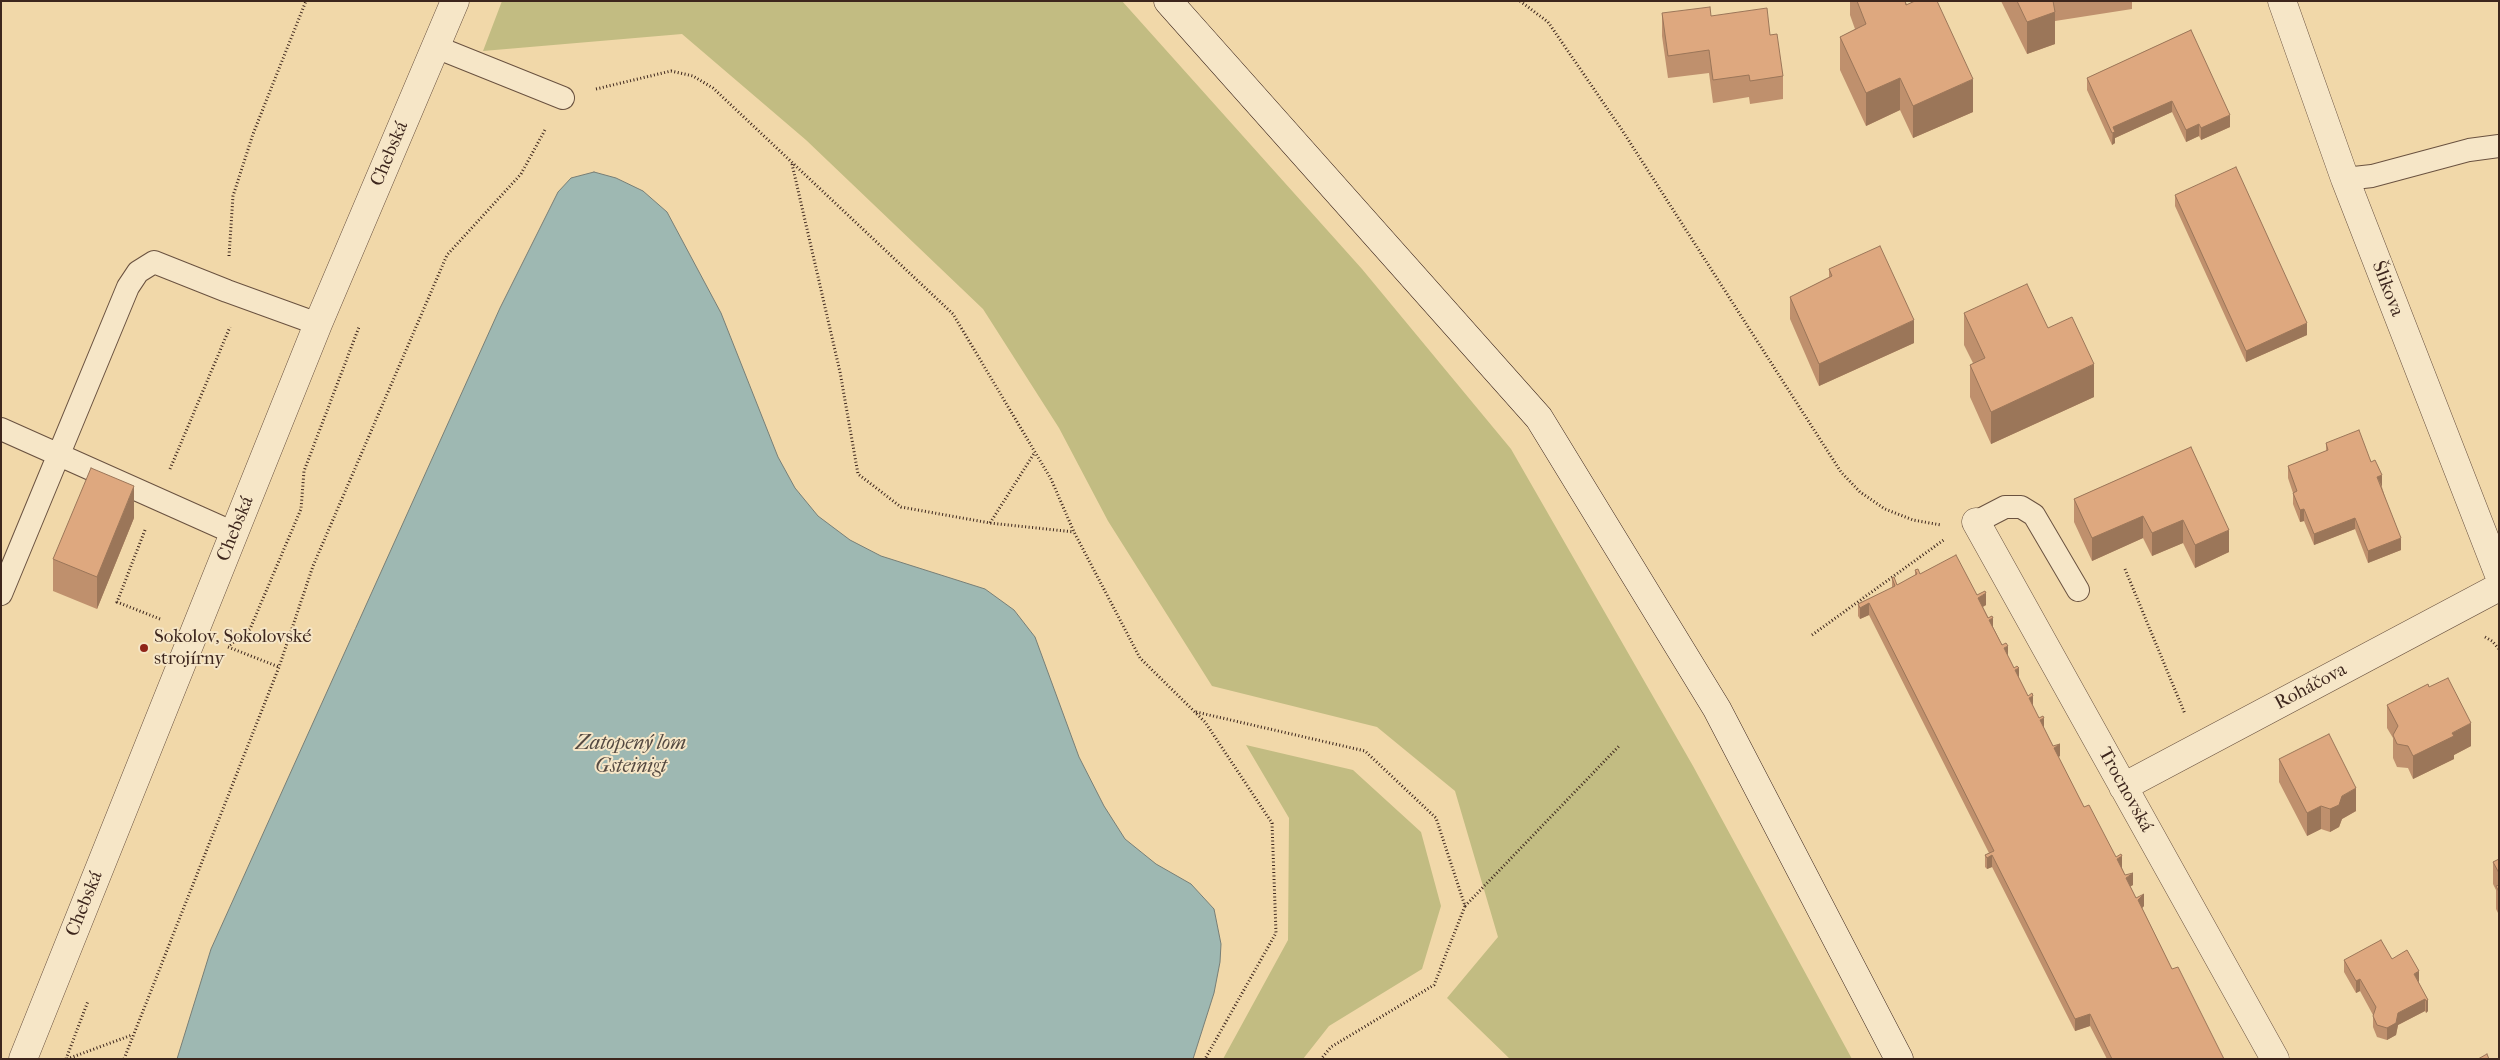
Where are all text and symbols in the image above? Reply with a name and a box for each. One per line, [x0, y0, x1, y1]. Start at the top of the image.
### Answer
street label: Chebská [366, 118, 414, 190]
street label: Šlikova [2366, 258, 2408, 320]
street label: Chebská [213, 493, 259, 565]
place label: Sokolov, Sokolovské strojírny [154, 626, 312, 670]
marker: Sokolov, Sokolovské strojírny [138, 642, 150, 654]
street label: Roháčova [2271, 659, 2351, 715]
water label: Zatopený lom Gsteinigt [576, 732, 686, 779]
street label: Trocnovská [2093, 744, 2157, 836]
street label: Chebská [62, 868, 108, 940]

